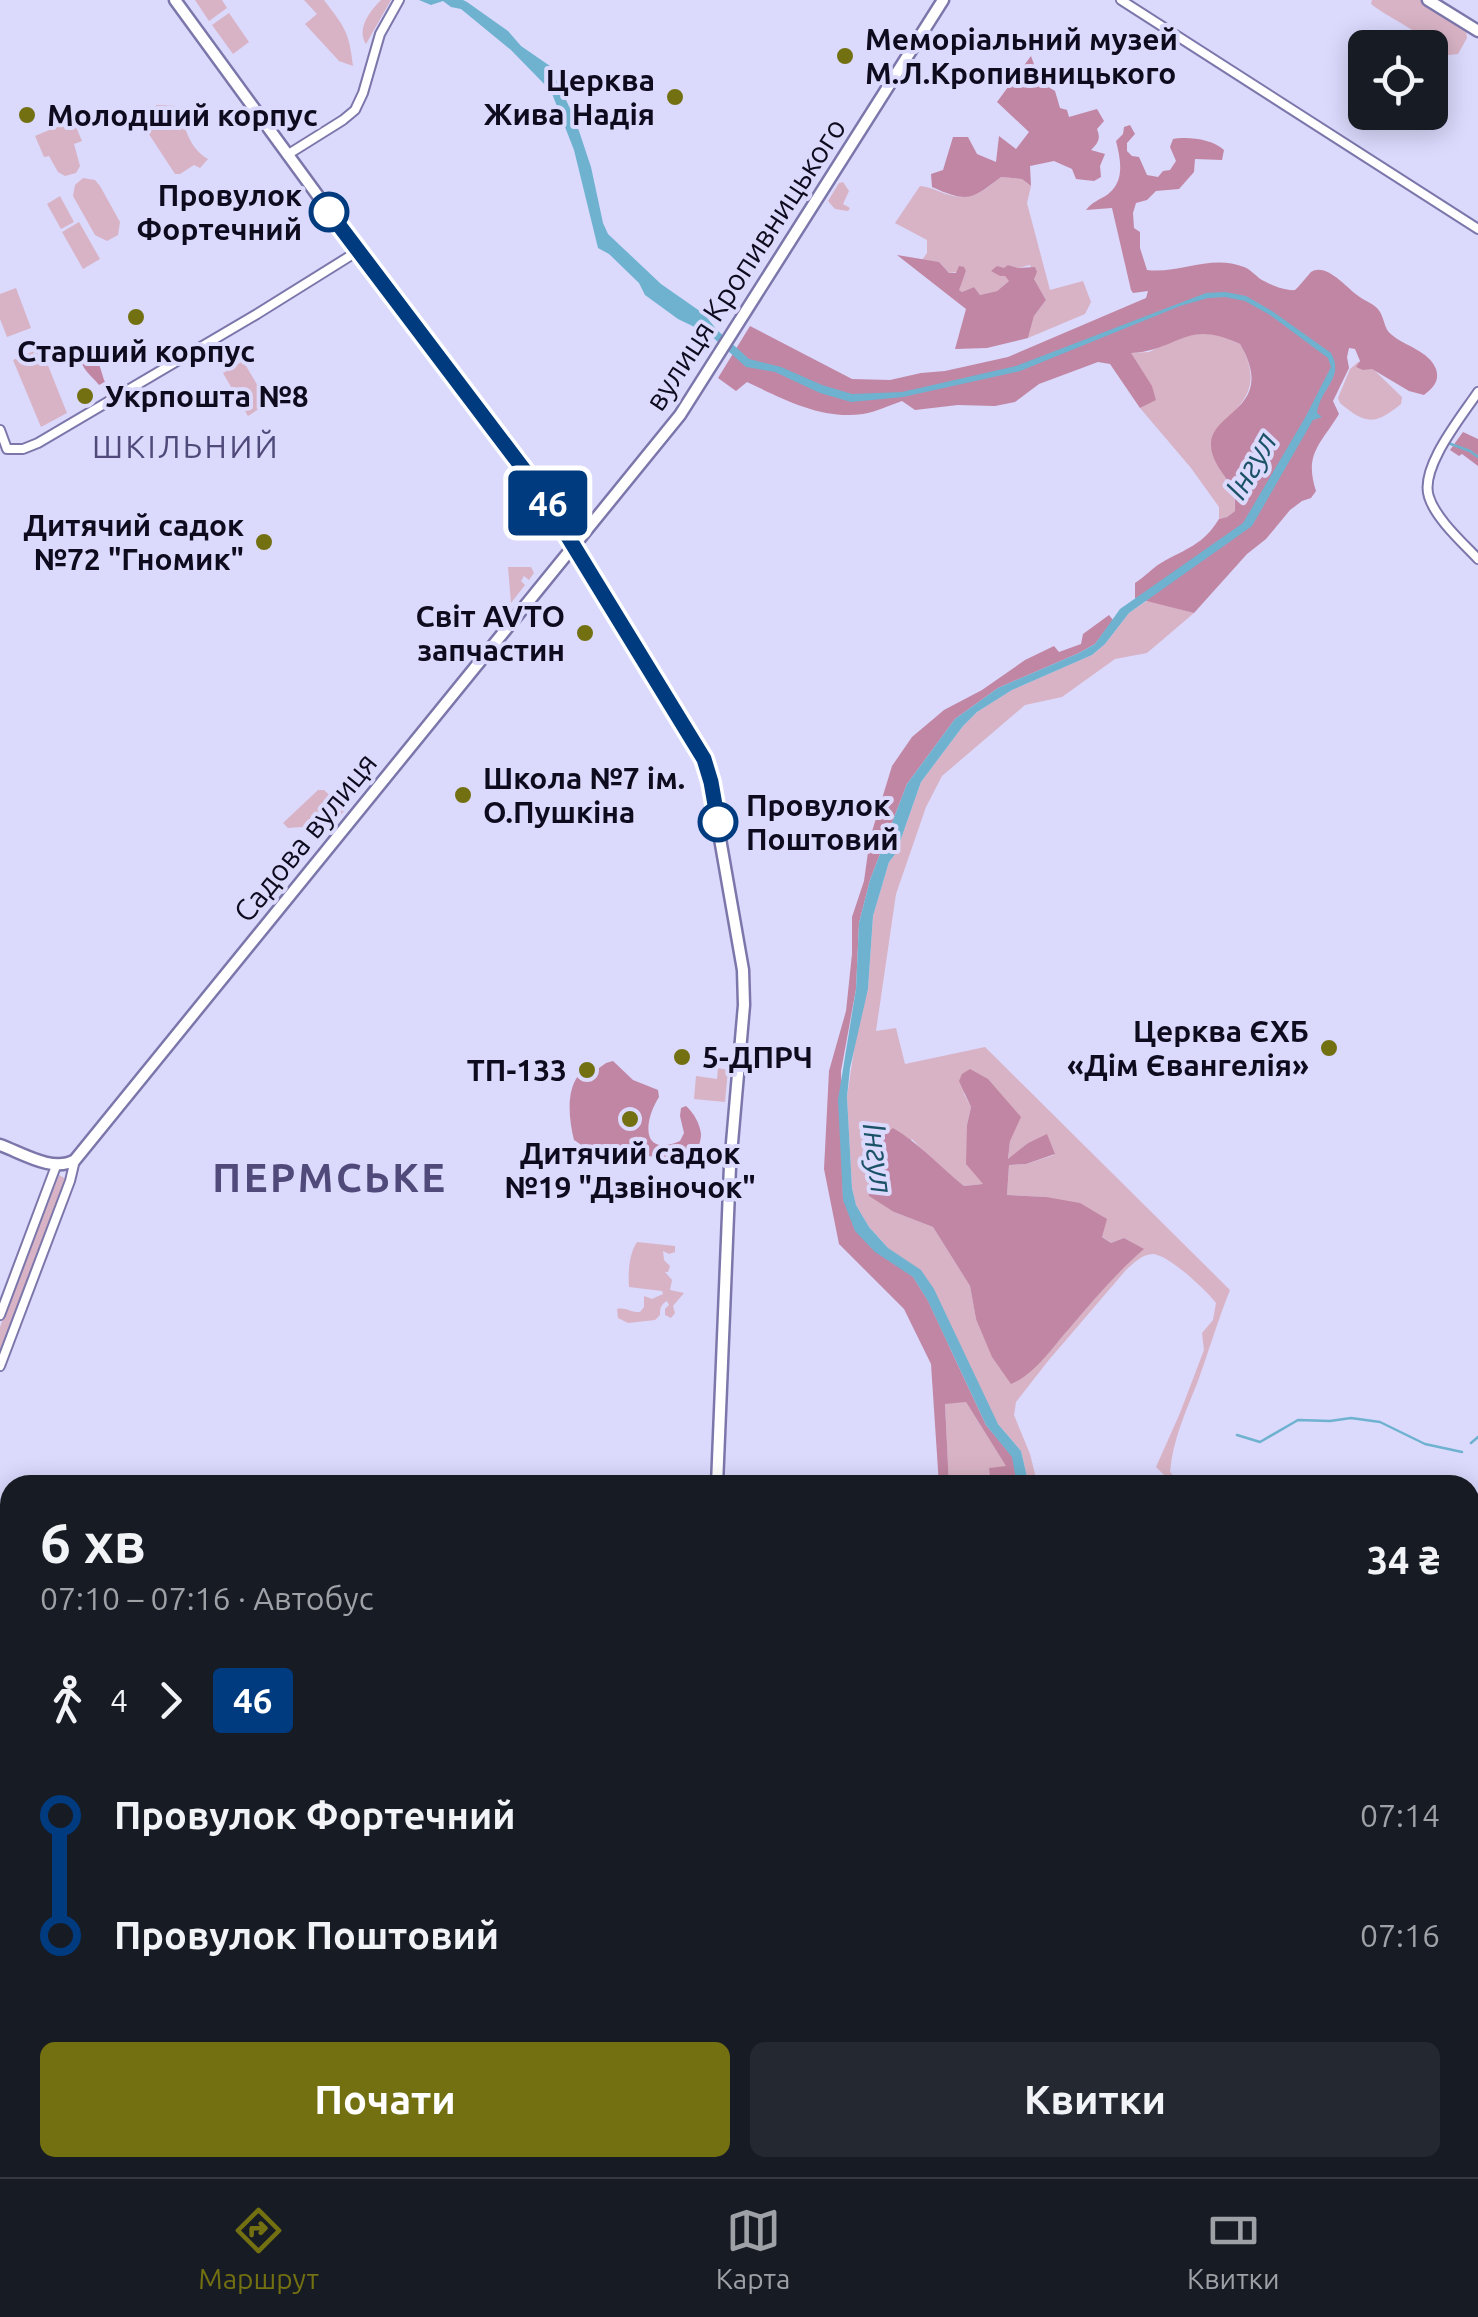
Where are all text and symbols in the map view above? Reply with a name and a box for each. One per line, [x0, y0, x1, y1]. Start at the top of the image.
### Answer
place label: Меморіальний музей М.Л.Кропивницького [865, 22, 1178, 90]
map controls [1348, 30, 1448, 130]
button: locate [1348, 30, 1448, 130]
marker: Меморіальний музей М.Л.Кропивницького [834, 45, 856, 67]
place label: Церква Жива Надія [484, 63, 655, 131]
marker: Церква Жива Надія [664, 86, 686, 108]
place label: Молодший корпус [47, 98, 318, 132]
marker: Молодший корпус [16, 104, 38, 126]
street label: вулиця Кропивницького [638, 112, 852, 416]
place label: Провулок Фортечний [136, 178, 302, 246]
marker: Провулок Фортечний [310, 193, 348, 231]
marker: Старший корпус [125, 306, 147, 328]
place label: Старший корпус [17, 334, 255, 368]
place label: Укрпошта №8 [105, 379, 309, 413]
marker: Укрпошта №8 [74, 385, 96, 407]
water label: Інгул [1217, 425, 1283, 505]
district label: ШКІЛЬНИЙ [92, 428, 280, 464]
line badge: 46 [503, 470, 593, 536]
text: 46 [528, 483, 568, 523]
place label: Дитячий садок №72 "Гномик" [23, 508, 244, 576]
marker: Дитячий садок №72 "Гномик" [253, 531, 275, 553]
place label: Світ AVTO запчастин [415, 599, 565, 667]
marker: Світ AVTO запчастин [574, 622, 596, 644]
street label: Садова вулиця [227, 746, 383, 928]
place label: Школа №7 ім. О.Пушкіна [483, 761, 685, 829]
marker: Школа №7 ім. О.Пушкіна [452, 784, 474, 806]
place label: Провулок Поштовий [746, 788, 899, 856]
marker: Провулок Поштовий [699, 803, 737, 841]
place label: Церква ЄХБ «Дім Євангелія» [1067, 1014, 1309, 1082]
marker: Церква ЄХБ «Дім Євангелія» [1318, 1037, 1340, 1059]
place label: 5-ДПРЧ [702, 1040, 813, 1074]
marker: 5-ДПРЧ [671, 1046, 693, 1068]
place label: ТП-133 [467, 1053, 567, 1087]
marker: ТП-133 [576, 1059, 598, 1081]
marker: Дитячий садок №19 "Дзвіночок" [619, 1108, 641, 1130]
water label: Інгул [857, 1121, 901, 1195]
place label: Дитячий садок №19 "Дзвіночок" [504, 1136, 756, 1204]
district label: ПЕРМСЬКЕ [212, 1155, 448, 1200]
text: 6 хв [40, 1512, 146, 1573]
text: 34 ₴ [1367, 1539, 1440, 1581]
text: 07:10 – 07:16 · Автобус [40, 1580, 374, 1616]
icon: walk [40, 1673, 95, 1728]
icon: forward [143, 1673, 198, 1728]
text: 46 [233, 1680, 273, 1720]
text: 4 [110, 1682, 128, 1718]
text: Провулок Фортечний [114, 1794, 516, 1836]
text: 07:14 [1360, 1797, 1440, 1833]
text: Провулок Поштовий [114, 1914, 499, 1956]
text: 07:16 [1360, 1917, 1440, 1953]
button: Почати [40, 2042, 730, 2157]
button: Квитки [750, 2042, 1440, 2157]
tab: Маршрут [198, 2203, 319, 2294]
tab: Карта [716, 2203, 790, 2294]
tab: Квитки [1187, 2203, 1280, 2294]

